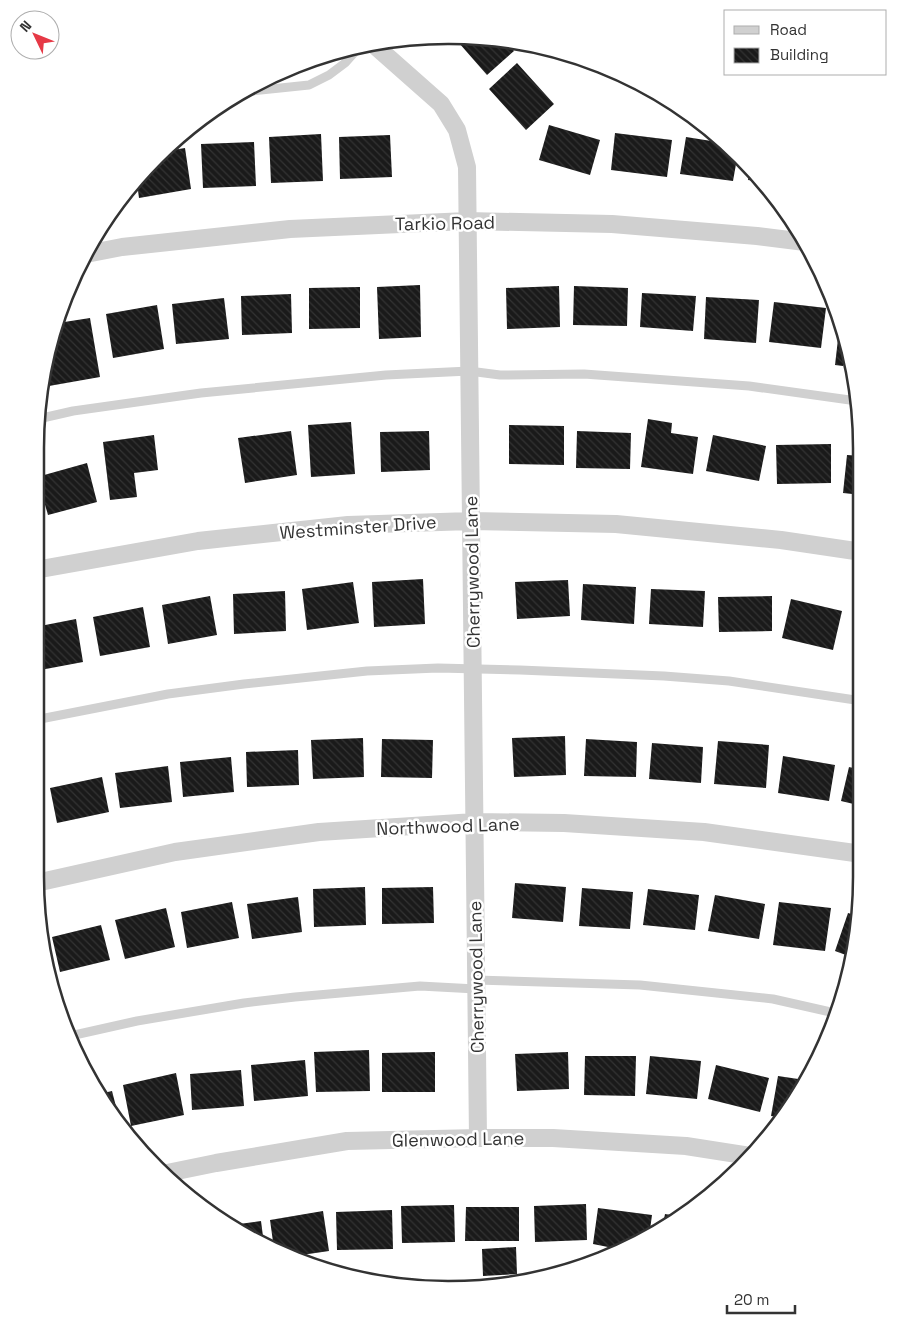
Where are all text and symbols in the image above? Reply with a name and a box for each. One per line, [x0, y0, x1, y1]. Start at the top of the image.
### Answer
north arrow [10, 10, 60, 60]
legend [724, 10, 887, 75]
text: N [16, 17, 35, 36]
text: Road [770, 20, 807, 39]
text: Building [770, 45, 829, 64]
street label: Tarkio Road [395, 211, 495, 235]
street label: Cherrywood Lane [459, 496, 485, 648]
street label: Westminster Drive [279, 510, 437, 544]
street label: Northwood Lane [376, 812, 520, 840]
street label: Cherrywood Lane [463, 901, 489, 1053]
street label: Glenwood Lane [392, 1126, 524, 1152]
scale bar [727, 1282, 794, 1314]
text: 20 m [734, 1290, 769, 1309]

